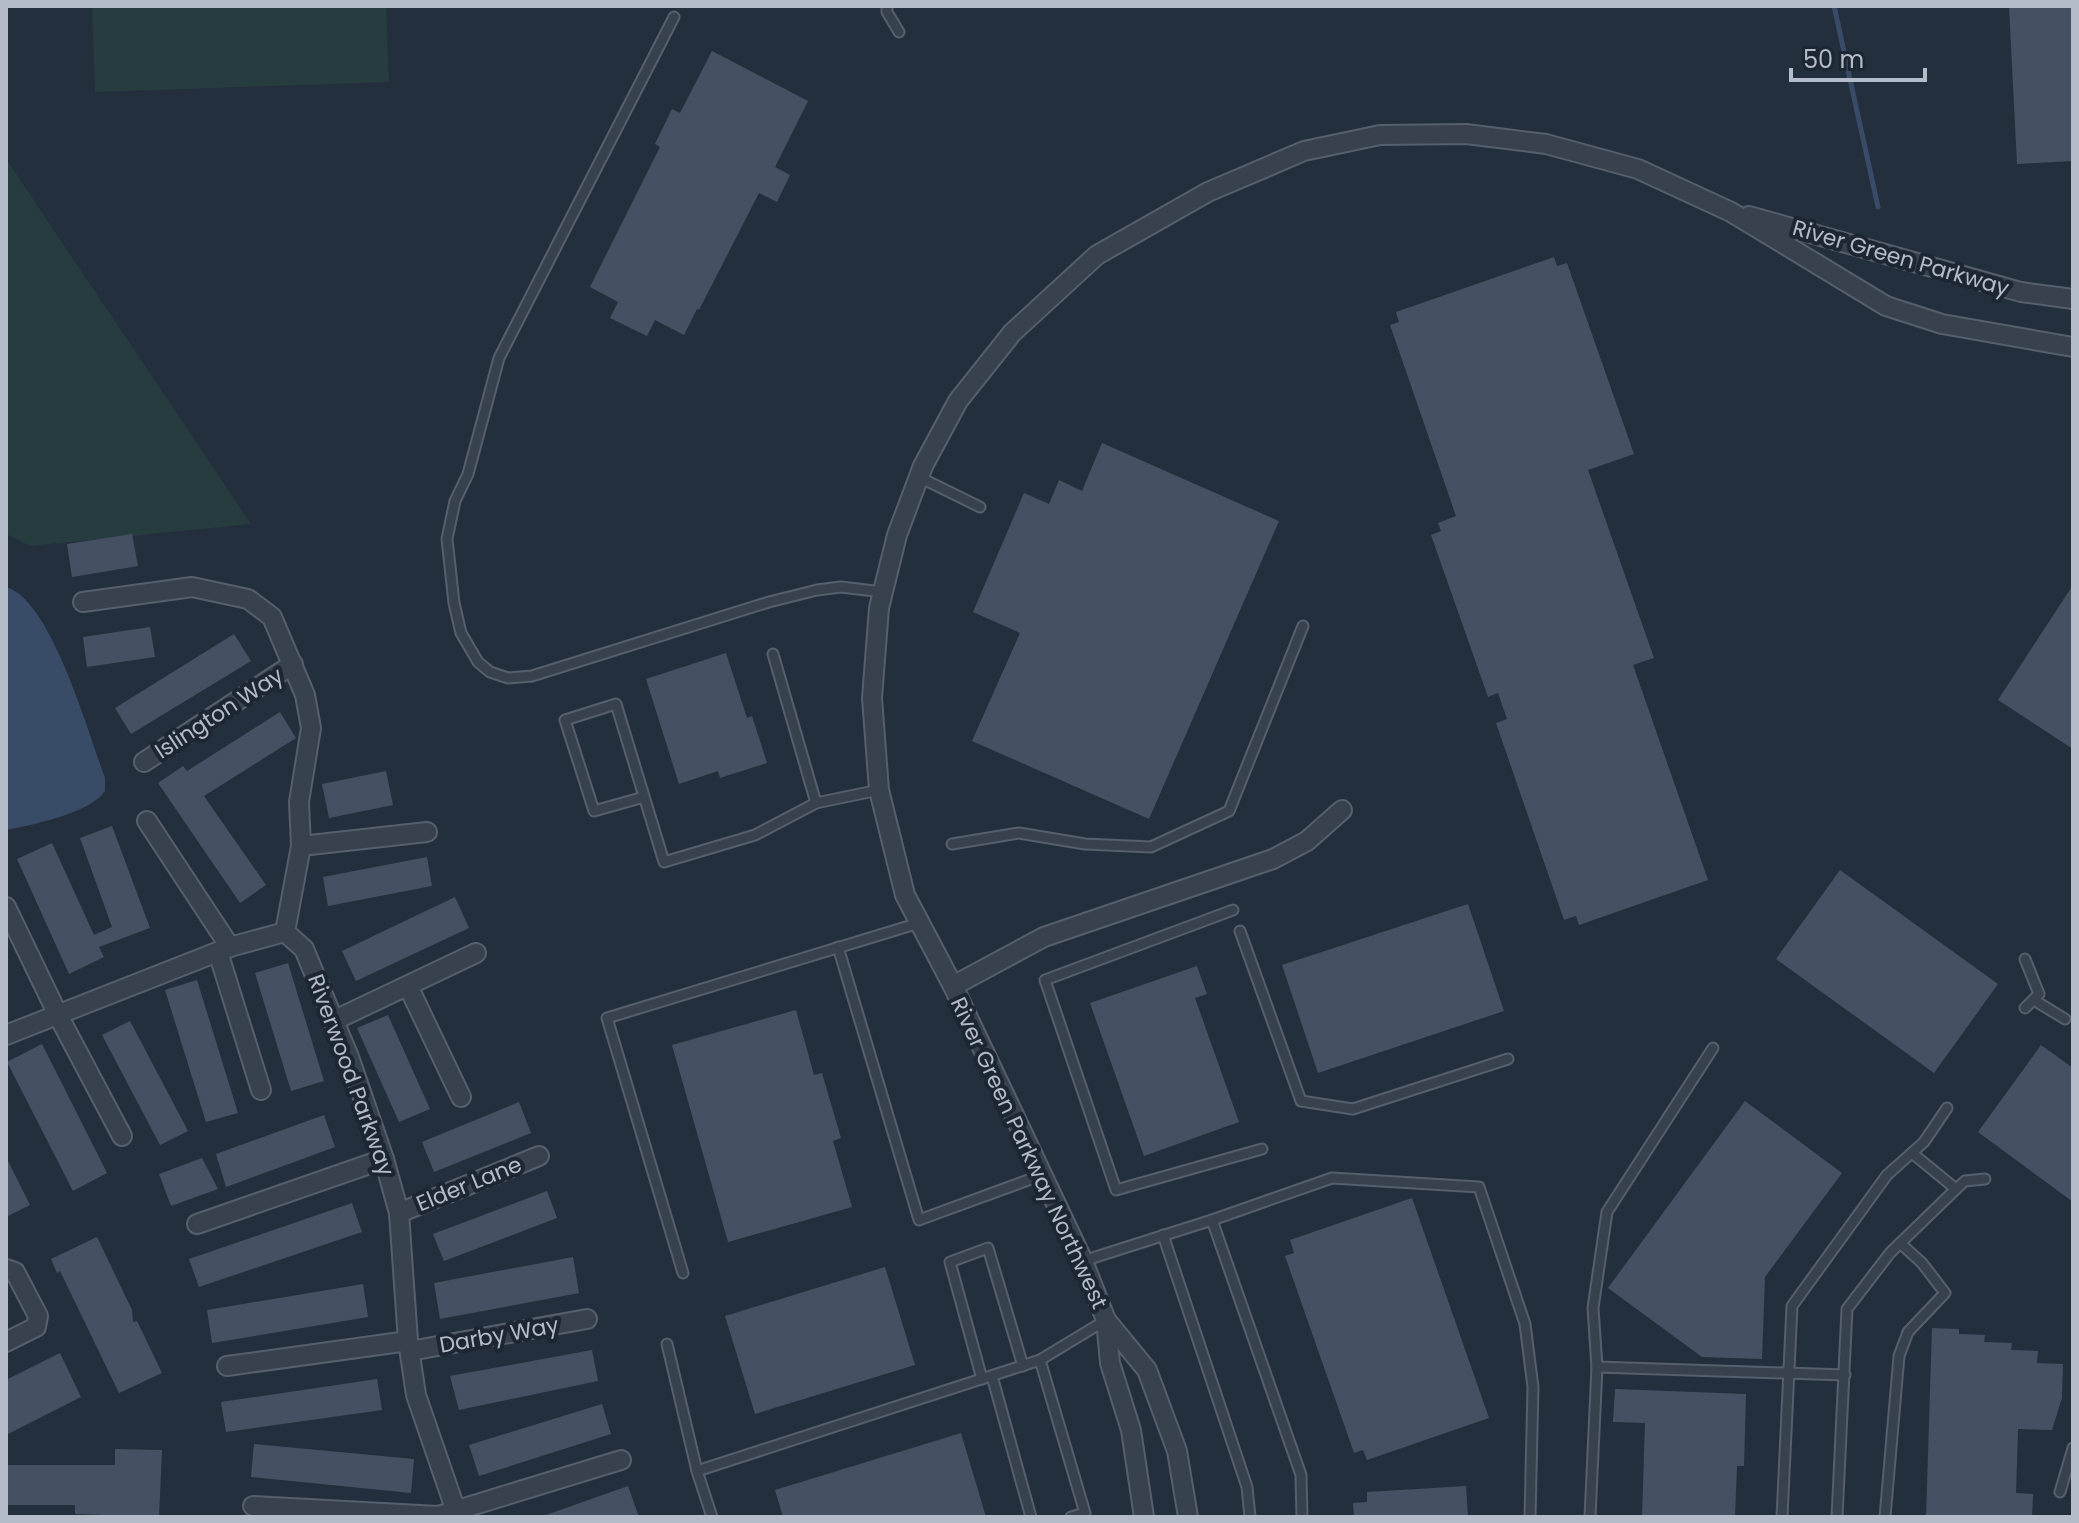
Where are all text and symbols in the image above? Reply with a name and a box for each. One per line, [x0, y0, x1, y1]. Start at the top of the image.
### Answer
scale bar [1791, 32, 1925, 82]
text: 50 m [1803, 43, 1864, 76]
street label: River Green Parkway [1789, 212, 2013, 304]
street label: Islington Way [149, 660, 290, 766]
street label: Riverwood Parkway [300, 970, 402, 1181]
street label: River Green Parkway Northwest [943, 992, 1115, 1314]
street label: Elder Lane [412, 1149, 526, 1219]
street label: Darby Way [437, 1309, 562, 1361]

